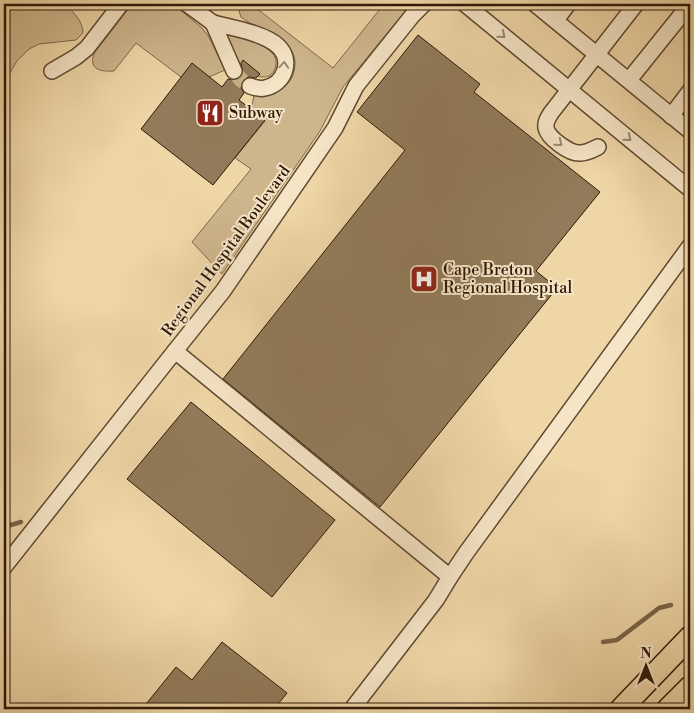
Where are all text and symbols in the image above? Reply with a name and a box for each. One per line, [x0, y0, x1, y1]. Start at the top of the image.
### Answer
one-way arrow [496, 29, 505, 37]
one-way arrow [279, 61, 290, 69]
restaurant icon: Subway [195, 98, 225, 128]
place label: Subway [229, 103, 283, 123]
one-way arrow [622, 132, 631, 140]
one-way arrow [554, 138, 563, 147]
street label: Regional Hospital Boulevard [157, 162, 295, 340]
place label: Cape Breton Regional Hospital [443, 260, 572, 298]
hospital icon: Cape Breton Regional Hospital [409, 264, 439, 294]
north arrow [622, 640, 672, 690]
text: N [640, 645, 652, 663]

